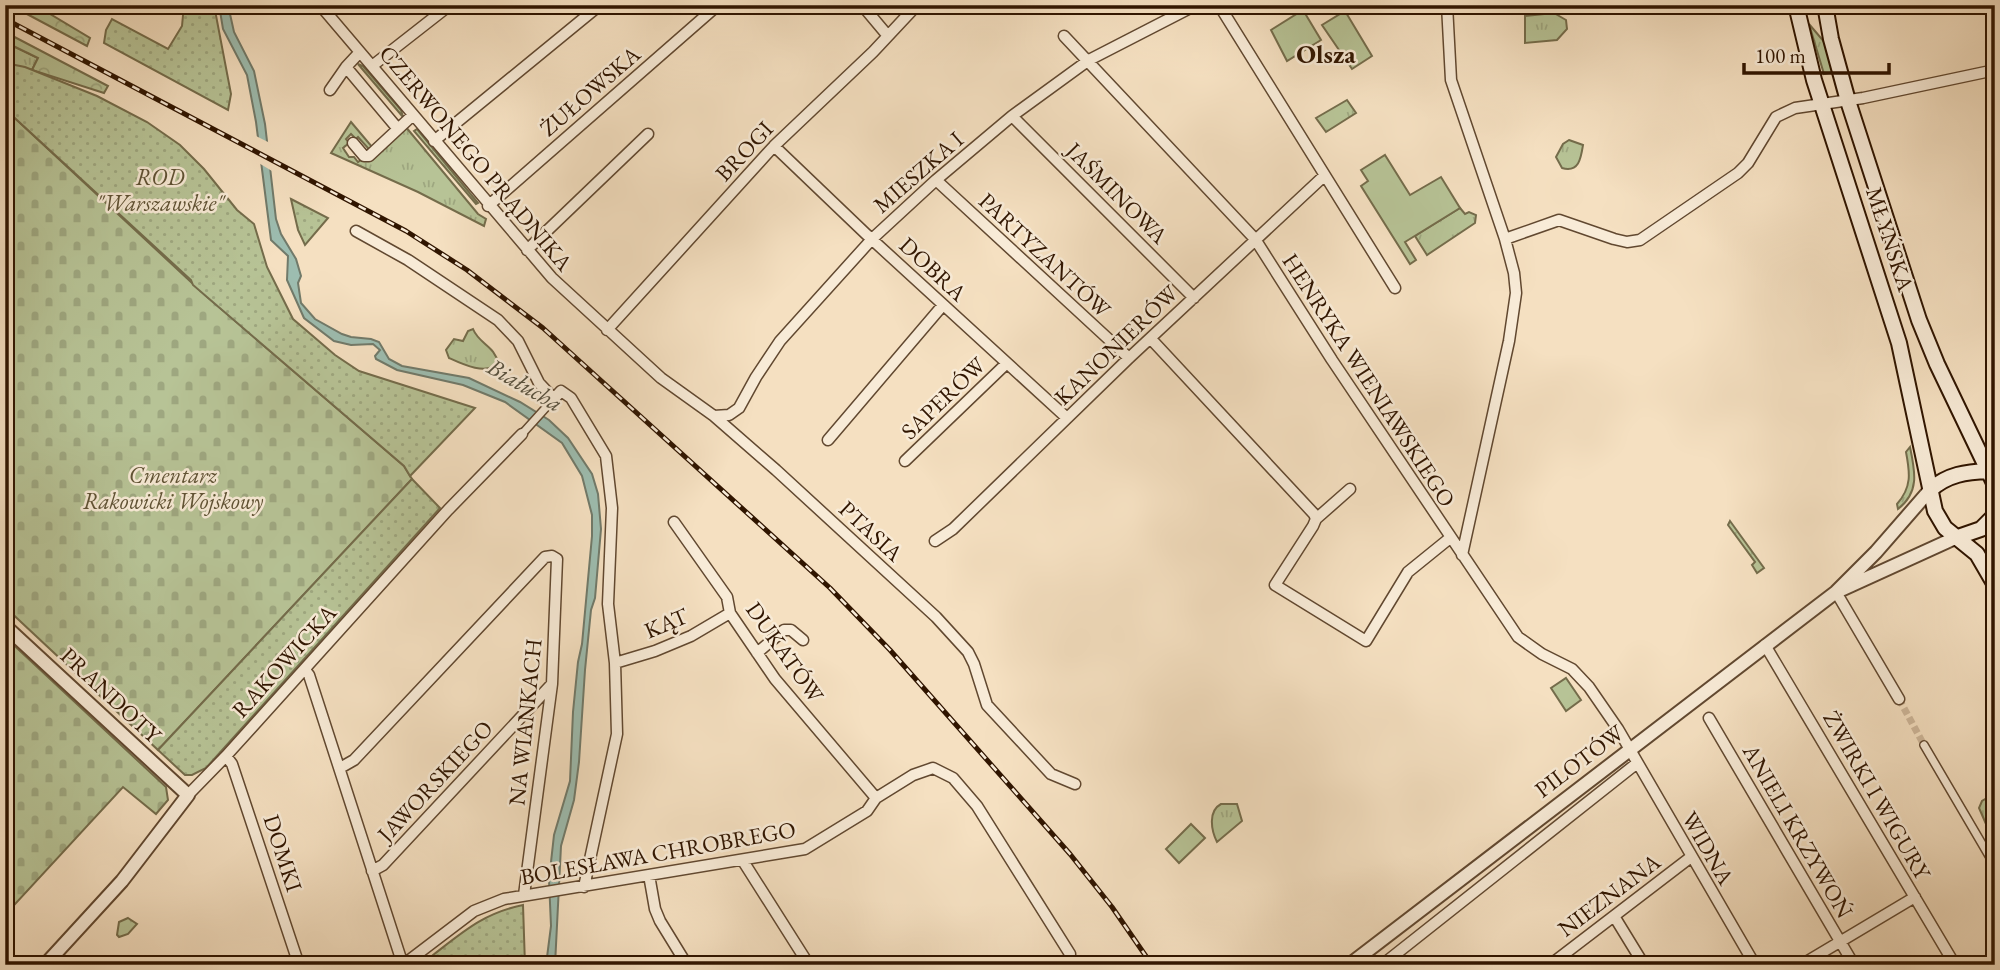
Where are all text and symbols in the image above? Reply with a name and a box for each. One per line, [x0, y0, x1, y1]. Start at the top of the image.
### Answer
scale bar [1744, 32, 1890, 76]
district label: Olsza [1296, 37, 1356, 71]
street label: ŻUŁOWSKA [533, 38, 647, 143]
street label: CZERWONEGO PRĄDNIKA [373, 39, 580, 278]
text: 100 m [1755, 42, 1806, 69]
street label: BROGI [708, 114, 780, 188]
street label: MIESZKA I [867, 124, 970, 219]
street label: JAŚMINOWA [1058, 134, 1175, 251]
park label: ROD "Warszawskie" [96, 162, 226, 218]
street label: MŁYŃSKA [1859, 183, 1921, 296]
street label: PARTYZANTÓW [973, 186, 1118, 325]
street label: DOBRA [893, 230, 974, 309]
street label: HENRYKA WIENIAWSKIEGO [1276, 248, 1462, 512]
street label: KANONIERÓW [1048, 278, 1185, 412]
water label: Białucha [481, 350, 568, 418]
street label: SAPERÓW [894, 350, 992, 446]
park label: Cmentarz Rakowicki Wojskowy [83, 460, 264, 516]
street label: PTASIA [833, 494, 910, 569]
street label: DUKATÓW [739, 596, 831, 709]
street label: RAKOWICKA [225, 597, 344, 724]
street label: KĄT [640, 600, 693, 646]
street label: NA WIANKACH [501, 637, 549, 807]
street label: PRANDOTY [54, 641, 169, 751]
street label: ŻWIRKI I WIGURY [1816, 705, 1938, 886]
street label: JAWORSKIEGO [369, 714, 499, 850]
street label: PILOTÓW [1529, 717, 1630, 804]
street label: ANIELI KRZYWOŃ [1736, 738, 1860, 923]
street label: WIDNA [1675, 806, 1742, 891]
street label: DOMKI [257, 811, 310, 895]
street label: BOLESŁAWA CHROBREGO [518, 814, 798, 892]
street label: NIEZNANA [1552, 846, 1667, 943]

